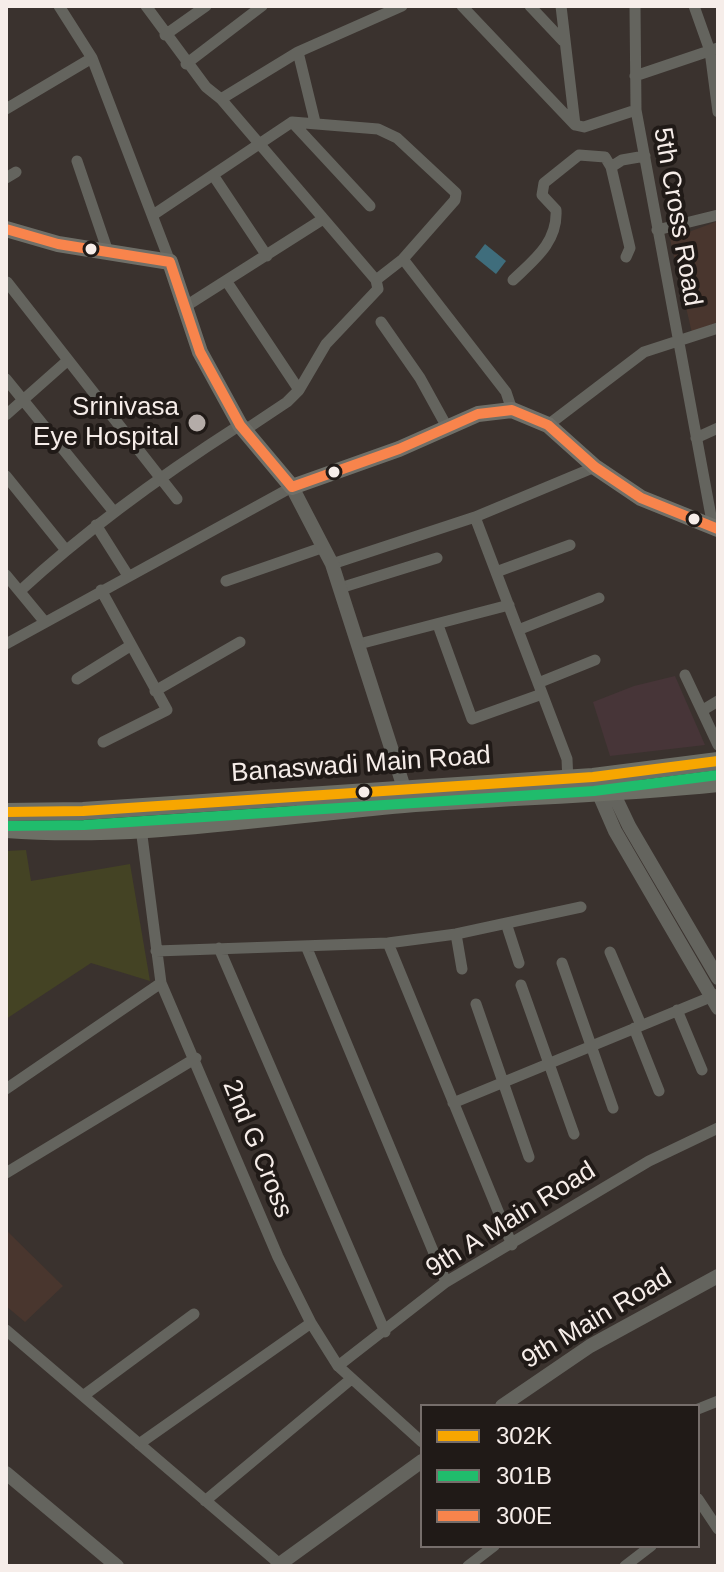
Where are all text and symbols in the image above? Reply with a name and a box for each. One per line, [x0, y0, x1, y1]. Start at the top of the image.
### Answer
street label: 5th Cross Road [646, 125, 708, 309]
unlabelled marker [83, 241, 99, 257]
place label: Srinivasa Eye Hospital [33, 392, 179, 454]
marker: Srinivasa Eye Hospital [186, 412, 208, 434]
unlabelled marker [326, 464, 342, 480]
unlabelled marker [686, 511, 702, 527]
street label: Banaswadi Main Road [230, 740, 492, 790]
unlabelled marker [356, 784, 372, 800]
street label: 2nd G Cross [215, 1075, 299, 1223]
street label: 9th A Main Road [421, 1155, 601, 1285]
street label: 9th Main Road [516, 1262, 678, 1376]
legend [420, 1404, 700, 1548]
text: 302K [496, 1422, 552, 1449]
text: 301B [496, 1462, 552, 1489]
text: 300E [496, 1502, 552, 1529]

